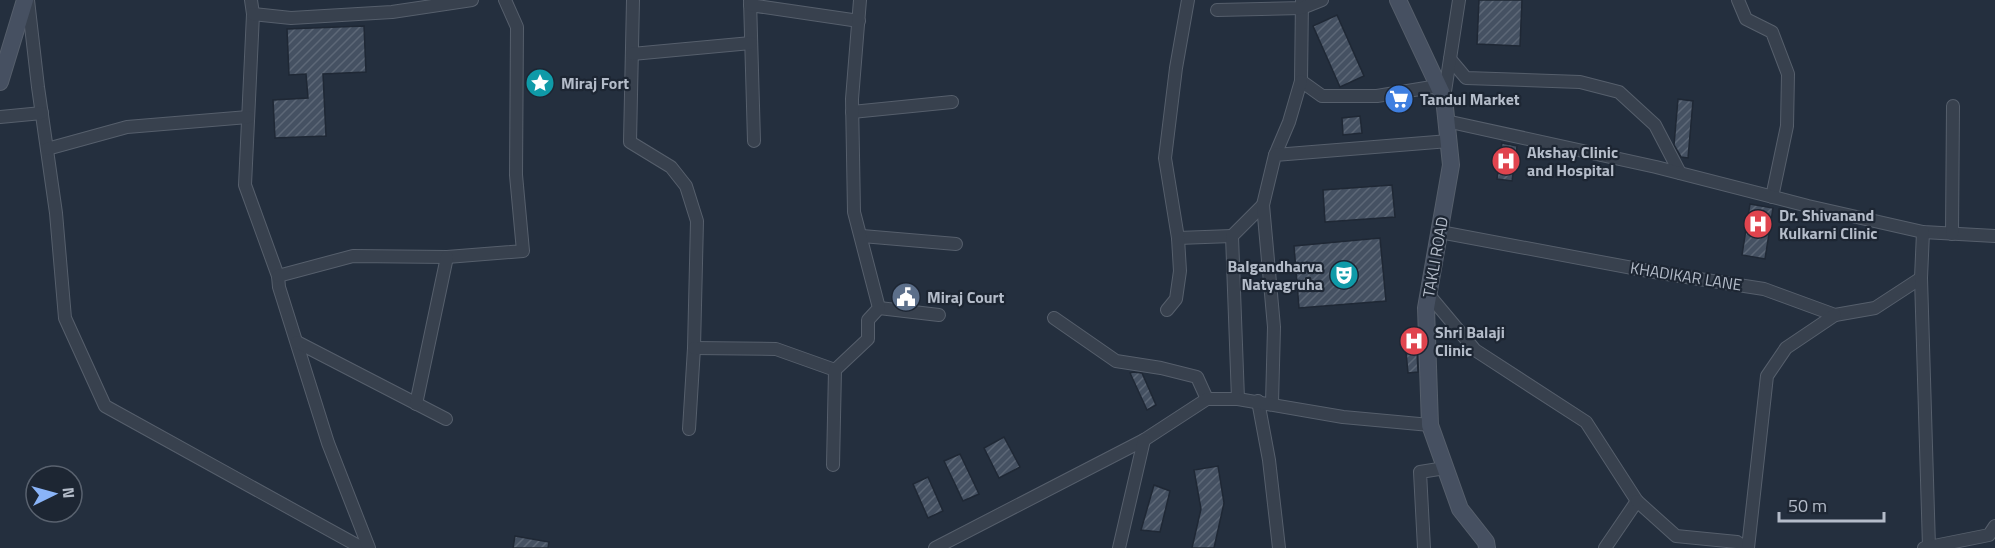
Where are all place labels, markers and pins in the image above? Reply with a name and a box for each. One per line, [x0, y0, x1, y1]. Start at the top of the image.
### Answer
place icon: Miraj Fort [524, 67, 556, 99]
place label: Miraj Fort [561, 71, 629, 95]
supermarket icon: Tandul Market [1383, 83, 1415, 115]
place label: Tandul Market [1420, 87, 1520, 111]
place label: Akshay Clinic and Hospital [1527, 140, 1618, 182]
hospital icon: Akshay Clinic and Hospital [1490, 145, 1522, 177]
place label: Dr. Shivanand Kulkarni Clinic [1779, 203, 1878, 245]
hospital icon: Dr. Shivanand Kulkarni Clinic [1742, 208, 1774, 240]
place label: Balgandharva Natyagruha [1227, 254, 1323, 296]
theatre icon: Balgandharva Natyagruha [1328, 259, 1360, 291]
public building icon: Miraj Court [890, 281, 922, 313]
place label: Miraj Court [927, 285, 1005, 309]
place label: Shri Balaji Clinic [1435, 320, 1505, 362]
hospital icon: Shri Balaji Clinic [1398, 325, 1430, 357]

